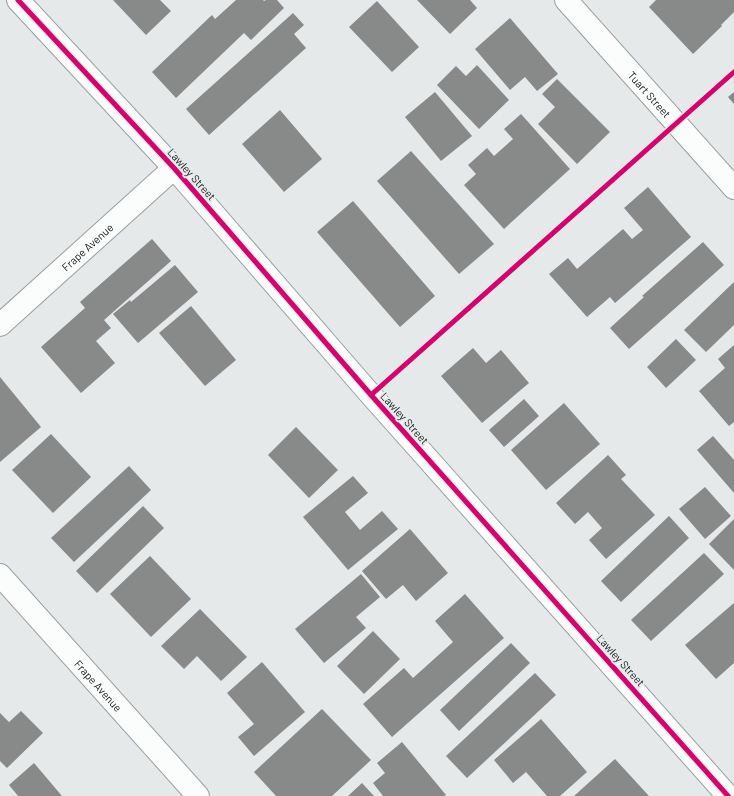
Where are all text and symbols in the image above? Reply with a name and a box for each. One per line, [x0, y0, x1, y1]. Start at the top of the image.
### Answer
street label: Tuart Street [626, 68, 674, 120]
street label: Lawley Street [165, 145, 219, 203]
street label: Frape Avenue [58, 220, 115, 273]
street label: Lawley Street [378, 389, 432, 447]
street label: Lawley Street [594, 631, 648, 689]
street label: Frape Avenue [72, 657, 125, 714]

